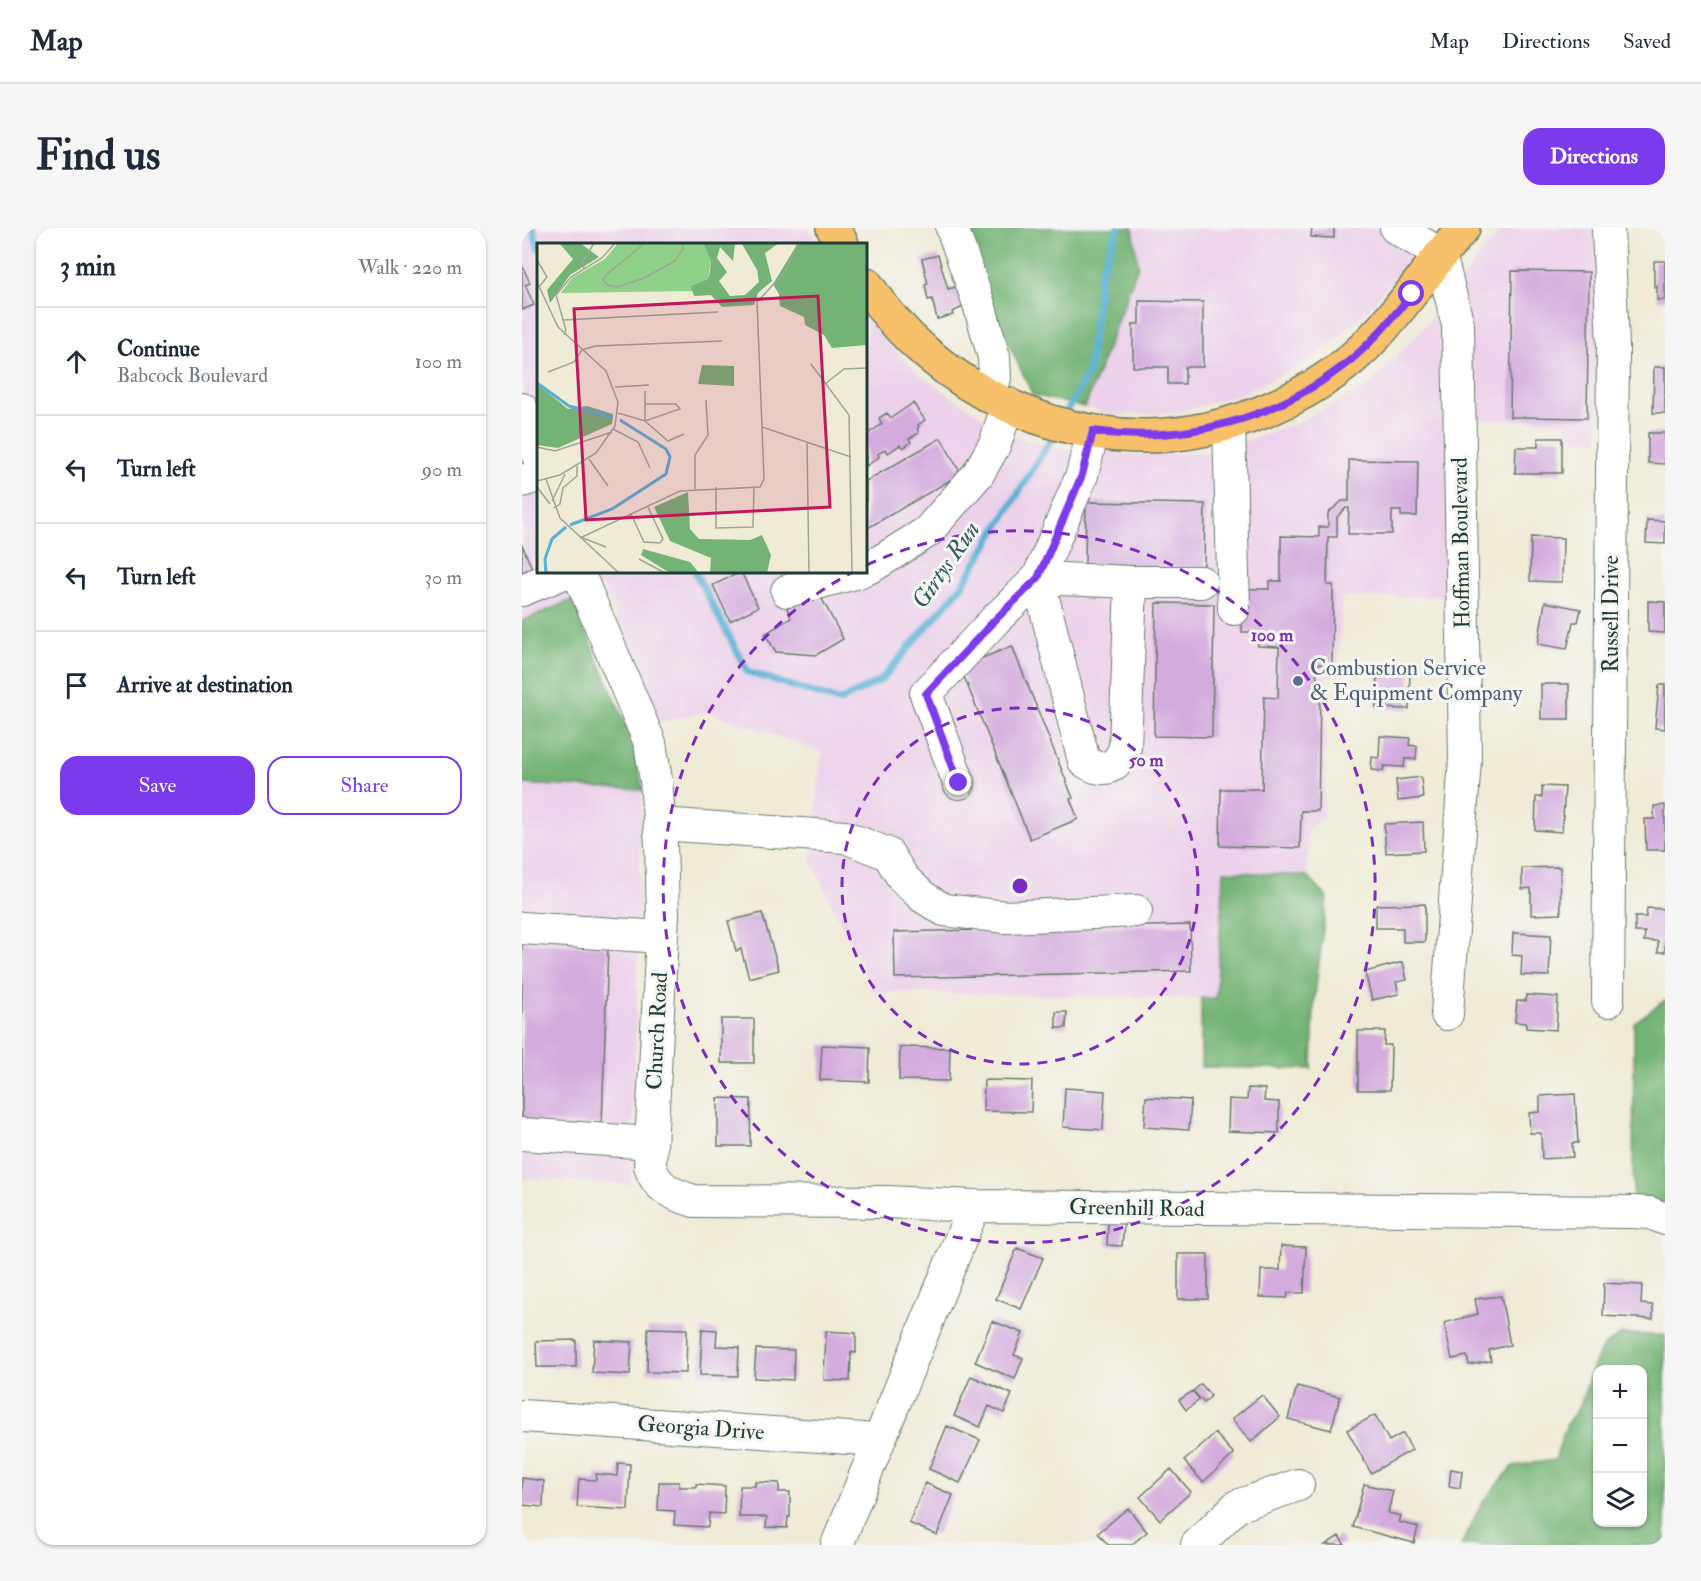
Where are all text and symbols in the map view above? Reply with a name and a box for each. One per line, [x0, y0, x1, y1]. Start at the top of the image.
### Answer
text: Map [30, 24, 83, 59]
text: Map [1429, 28, 1469, 55]
text: Directions [1502, 28, 1590, 55]
text: Saved [1623, 28, 1671, 55]
button: Directions [1523, 128, 1665, 185]
text: Find us [36, 130, 160, 182]
inset map [537, 243, 867, 573]
text: 3 min [60, 251, 116, 283]
text: Walk · 220 m [358, 255, 462, 280]
route start [1398, 280, 1424, 306]
text: Continue [117, 335, 200, 363]
icon: ahead [60, 345, 93, 378]
text: 100 m [415, 349, 462, 374]
text: Babcock Boulevard [117, 363, 268, 388]
icon: left [60, 453, 93, 486]
text: Turn left [117, 455, 196, 483]
text: 90 m [422, 457, 462, 482]
street label: Hoffman Boulevard [1446, 457, 1476, 629]
water label: Girtys Run [905, 515, 987, 615]
street label: Russell Drive [1597, 555, 1625, 673]
icon: left [60, 561, 93, 594]
text: Turn left [117, 563, 196, 591]
text: 30 m [424, 565, 462, 590]
text: 100 m [1251, 624, 1294, 647]
place label: Combustion Service & Equipment Company [1310, 654, 1523, 708]
icon: arrive [60, 669, 93, 702]
text: Arrive at destination [117, 671, 293, 699]
marker: Combustion Service & Equipment Company [1291, 674, 1305, 688]
text: 50 m [1129, 749, 1164, 772]
button: Save [60, 756, 255, 815]
button: Share [267, 756, 462, 815]
route end [945, 769, 971, 795]
centre of rings [1010, 876, 1030, 896]
street label: Church Road [640, 971, 674, 1091]
street label: Greenhill Road [1069, 1193, 1205, 1223]
map controls [1593, 1365, 1647, 1527]
button: + [1593, 1365, 1647, 1419]
street label: Georgia Drive [637, 1410, 765, 1446]
button: − [1593, 1419, 1647, 1473]
button: layers [1593, 1473, 1647, 1527]

